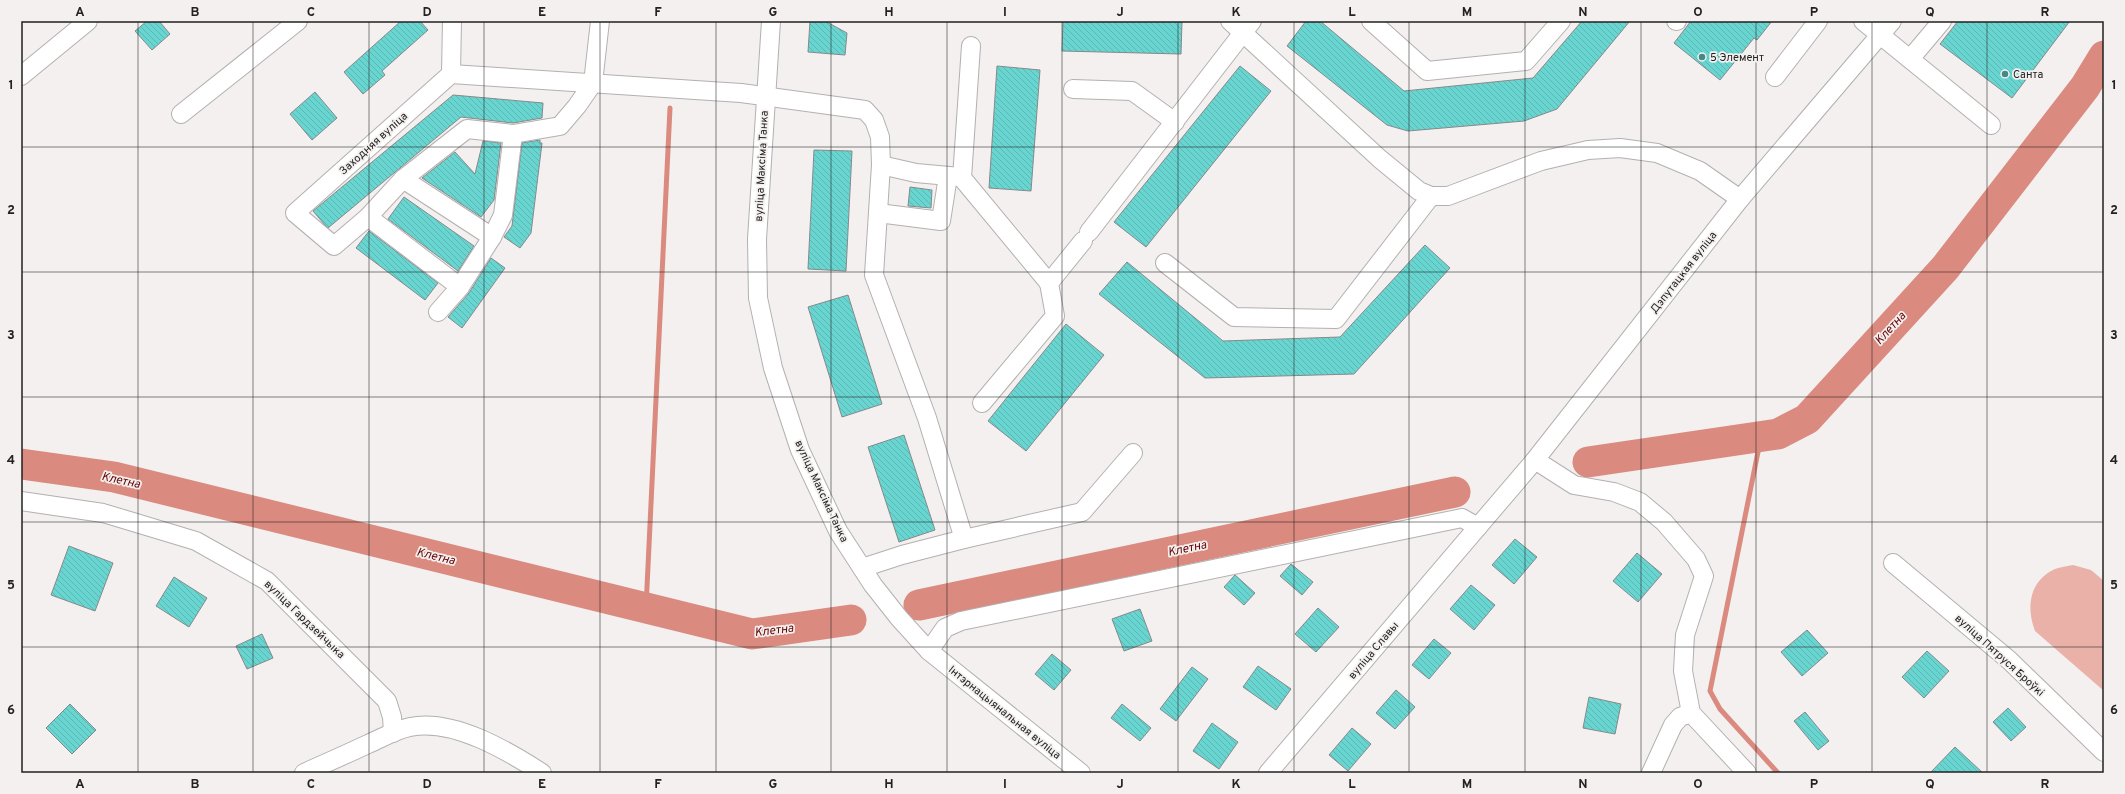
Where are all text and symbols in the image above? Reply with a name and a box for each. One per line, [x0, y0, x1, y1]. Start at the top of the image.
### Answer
text: A [75, 5, 85, 21]
text: B [191, 5, 200, 21]
text: C [307, 5, 315, 21]
text: D [422, 5, 432, 21]
text: E [538, 5, 546, 21]
text: F [654, 5, 662, 21]
text: G [769, 5, 778, 21]
text: H [884, 5, 894, 21]
text: I [1003, 5, 1007, 21]
text: J [1116, 5, 1124, 21]
text: K [1231, 5, 1241, 21]
text: L [1348, 5, 1356, 21]
text: M [1462, 5, 1472, 21]
text: N [1578, 5, 1588, 21]
text: O [1693, 5, 1703, 21]
text: P [1810, 5, 1819, 21]
text: Q [1925, 5, 1935, 21]
text: R [2041, 5, 2050, 21]
place label: 5 Элемент [1710, 51, 1764, 65]
marker: 5 Элемент [1697, 52, 1707, 62]
place label: Санта [2013, 68, 2044, 82]
marker: Санта [2000, 69, 2010, 79]
text: 1 [8, 78, 14, 94]
text: 1 [2111, 78, 2117, 94]
street label: Заходняя вуліца [337, 109, 411, 178]
street label: вуліца Максіма Танка [752, 110, 772, 222]
text: 2 [7, 203, 15, 219]
text: 2 [2110, 203, 2118, 219]
street label: Дэпутацкая вуліца [1647, 229, 1720, 316]
water label: Клетна [1872, 308, 1910, 349]
text: 3 [7, 328, 15, 344]
text: 3 [2110, 328, 2118, 344]
street label: вуліца Максіма Танка [791, 438, 851, 545]
text: 4 [7, 453, 15, 469]
text: 4 [2110, 453, 2118, 469]
water label: Клетна [100, 469, 142, 493]
water label: Клетна [1166, 537, 1209, 561]
water label: Клетна [415, 544, 457, 570]
street label: вуліца Гардзейчыка [261, 577, 348, 662]
text: 5 [7, 578, 15, 594]
text: 5 [2110, 578, 2118, 594]
street label: вуліца Пятруся Броўкі [1952, 612, 2047, 700]
street label: вуліца Славы [1346, 619, 1402, 682]
water label: Клетна [754, 621, 795, 641]
street label: Інтэрнацыянальная вуліца [945, 663, 1064, 763]
text: 6 [7, 703, 15, 719]
text: 6 [2110, 703, 2118, 719]
text: A [75, 777, 85, 793]
text: B [191, 777, 200, 793]
text: C [307, 777, 315, 793]
text: D [422, 777, 432, 793]
text: E [538, 777, 546, 793]
text: F [654, 777, 662, 793]
text: G [769, 777, 778, 793]
text: H [884, 777, 894, 793]
text: I [1003, 777, 1007, 793]
text: J [1116, 777, 1124, 793]
text: K [1231, 777, 1241, 793]
text: L [1348, 777, 1356, 793]
text: M [1462, 777, 1472, 793]
text: N [1578, 777, 1588, 793]
text: O [1693, 777, 1703, 793]
text: P [1810, 777, 1819, 793]
text: Q [1925, 777, 1935, 793]
text: R [2041, 777, 2050, 793]

